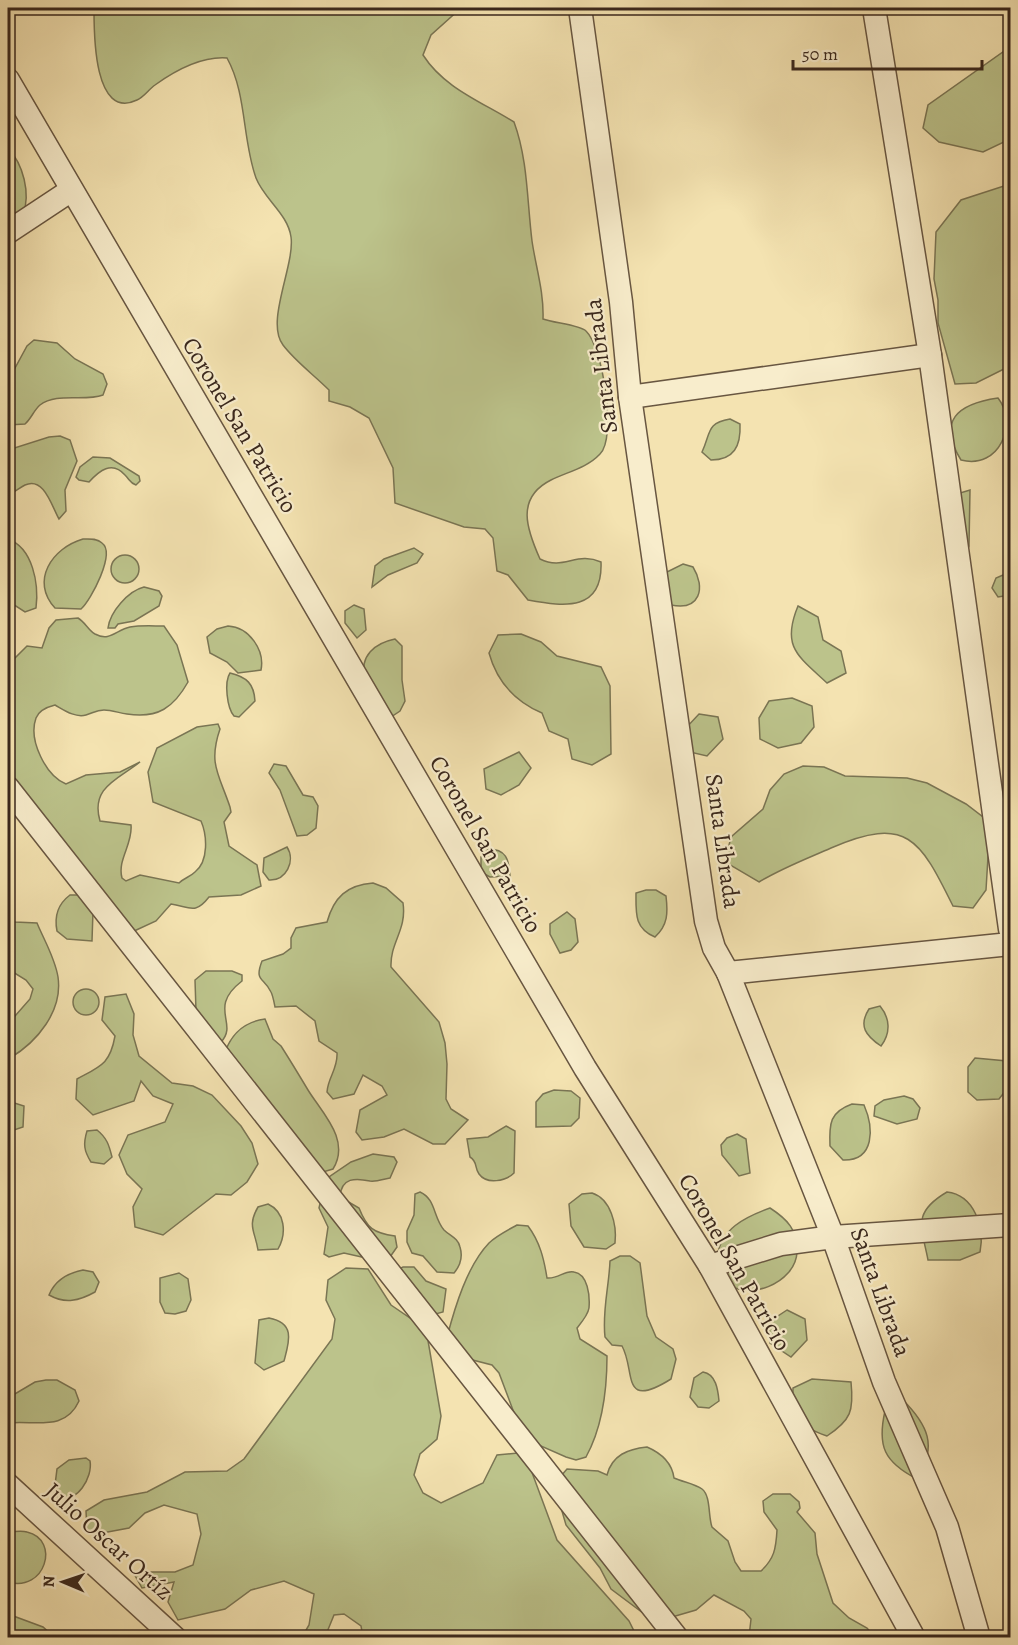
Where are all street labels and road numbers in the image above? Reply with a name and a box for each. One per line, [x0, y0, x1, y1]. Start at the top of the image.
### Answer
street label: Santa Librada [577, 296, 625, 435]
street label: Coronel San Patricio [175, 331, 305, 519]
street label: Coronel San Patricio [422, 749, 550, 939]
street label: Santa Librada [698, 772, 748, 911]
street label: Coronel San Patricio [671, 1167, 799, 1357]
street label: Santa Librada [843, 1223, 920, 1362]
street label: Julio Oscar Ortíz [38, 1475, 180, 1607]

